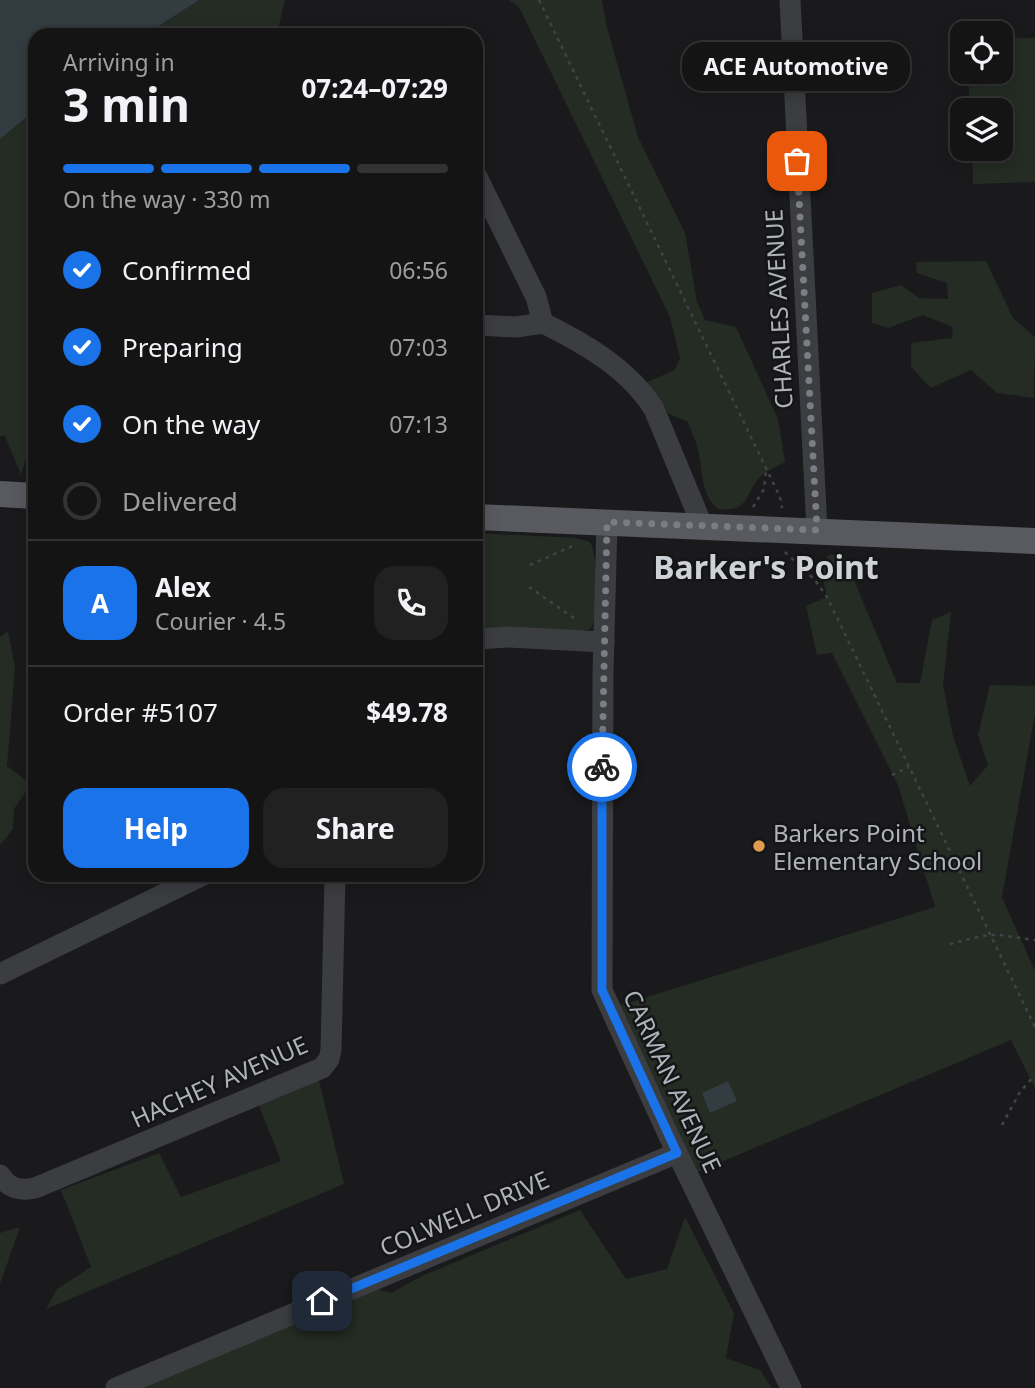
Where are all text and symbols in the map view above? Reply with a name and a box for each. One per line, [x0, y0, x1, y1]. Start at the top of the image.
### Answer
map controls [950, 21, 1013, 161]
button: locate [950, 21, 1013, 84]
callout: ACE Automotive [683, 42, 911, 91]
text: Arriving in [63, 46, 175, 78]
text: ACE Automotive [704, 50, 888, 82]
text: 07:24–07:29 [301, 70, 448, 106]
text: 3 min [63, 73, 190, 135]
button: layers [950, 98, 1013, 161]
pin [767, 131, 827, 191]
icon: bag [778, 142, 816, 180]
text: On the way · 330 m [63, 183, 270, 215]
street label: CHARLES AVENUE [756, 208, 800, 410]
icon: check [63, 251, 101, 289]
text: Confirmed [122, 252, 252, 288]
text: 06:56 [389, 254, 448, 286]
icon: check [63, 328, 101, 366]
text: Preparing [122, 329, 243, 365]
text: 07:03 [389, 331, 448, 363]
icon: check [63, 405, 101, 443]
text: On the way [122, 406, 260, 442]
text: 07:13 [389, 408, 448, 440]
text: Delivered [122, 483, 238, 519]
district label: Barker's Point [653, 545, 879, 588]
button: phone [374, 566, 448, 640]
text: Alex [155, 569, 211, 605]
text: A [91, 585, 109, 621]
text: Courier · 4.5 [155, 605, 286, 637]
text: Order #5107 [63, 694, 218, 730]
text: $49.78 [366, 694, 448, 730]
courier [567, 732, 637, 802]
icon: bike [583, 748, 621, 786]
button: Help [63, 788, 249, 868]
button: Share [263, 788, 448, 868]
place label: Barkers Point Elementary School [773, 816, 982, 877]
marker: Barkers Point Elementary School [751, 838, 767, 854]
street label: CARMAN AVENUE [616, 984, 730, 1178]
street label: HACHEY AVENUE [125, 1027, 313, 1135]
street label: COLWELL DRIVE [374, 1162, 554, 1264]
pin [292, 1271, 352, 1331]
icon: home [303, 1282, 341, 1320]

